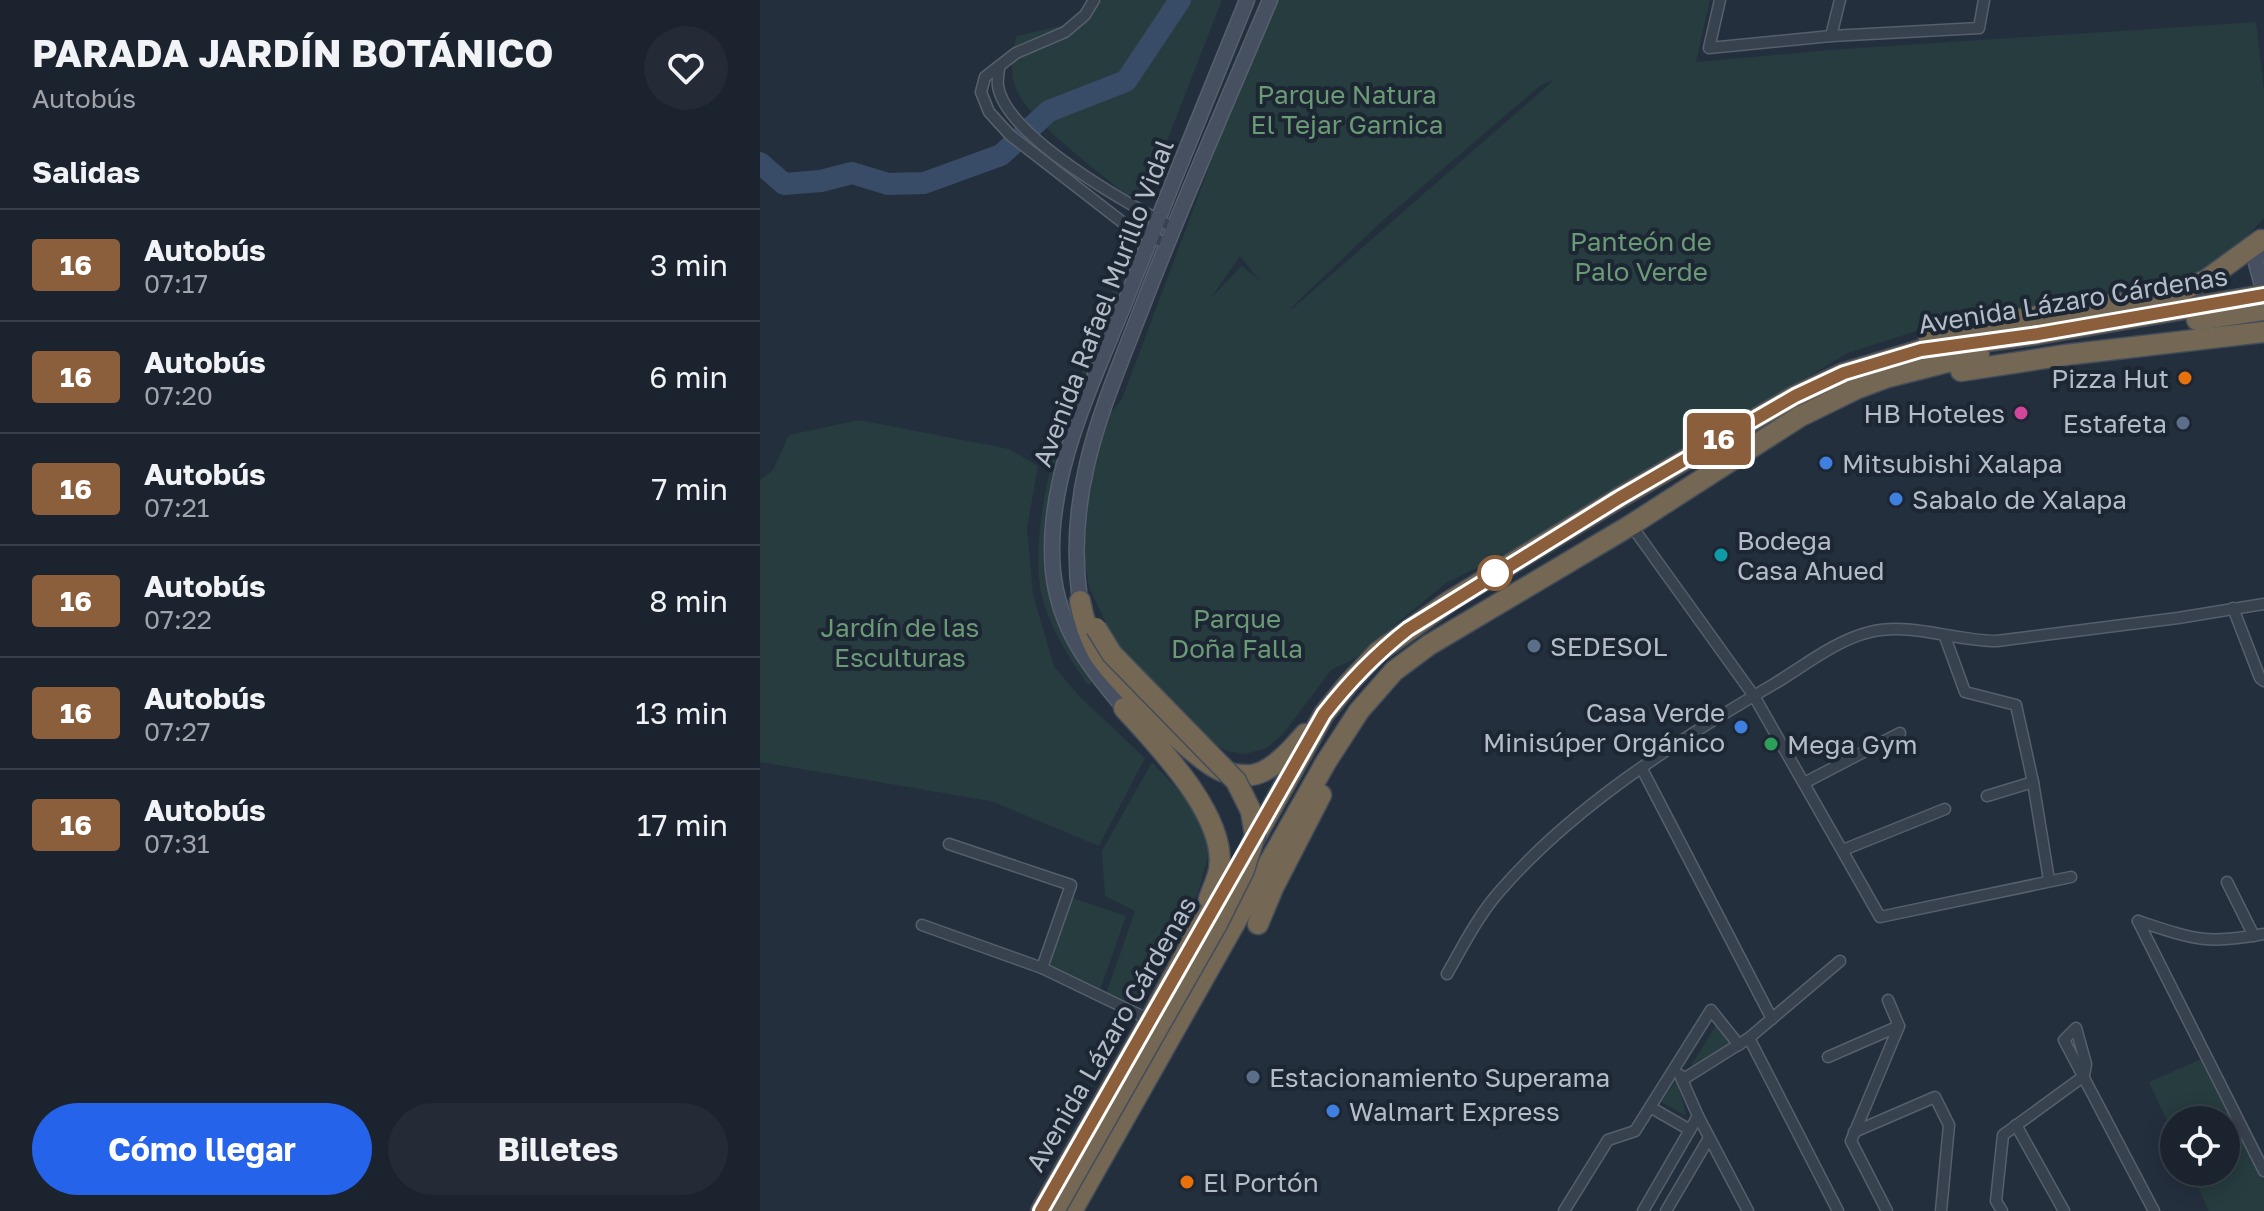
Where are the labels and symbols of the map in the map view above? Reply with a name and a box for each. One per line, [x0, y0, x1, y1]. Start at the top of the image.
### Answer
park label: Parque Natura El Tejar Garnica [1251, 79, 1443, 140]
street label: Avenida Rafael Murillo Vidal [1026, 135, 1180, 471]
park label: Panteón de Palo Verde [1570, 226, 1712, 287]
street label: Avenida Lázaro Cárdenas [1916, 260, 2230, 340]
place label: Pizza Hut [2051, 363, 2169, 394]
marker: Pizza Hut [2176, 369, 2194, 387]
place label: HB Hoteles [1864, 398, 2005, 429]
marker: HB Hoteles [2012, 404, 2030, 422]
place label: Estafeta [2063, 408, 2167, 439]
line badge: 16 [1683, 413, 1755, 465]
marker: Estafeta [2174, 414, 2192, 432]
place label: Mitsubishi Xalapa [1842, 448, 2063, 479]
marker: Mitsubishi Xalapa [1817, 454, 1835, 472]
place label: Sabalo de Xalapa [1912, 484, 2127, 515]
marker: Sabalo de Xalapa [1887, 490, 1905, 508]
place label: Bodega Casa Ahued [1737, 525, 1885, 586]
marker: Bodega Casa Ahued [1712, 546, 1730, 564]
unlabelled marker [1478, 556, 1512, 590]
park label: Parque Doña Falla [1171, 603, 1303, 664]
park label: Jardín de las Esculturas [821, 612, 979, 673]
place label: SEDESOL [1550, 631, 1667, 662]
marker: SEDESOL [1525, 637, 1543, 655]
place label: Casa Verde Minisúper Orgánico [1483, 697, 1725, 758]
marker: Casa Verde Minisúper Orgánico [1732, 718, 1750, 736]
place label: Mega Gym [1787, 729, 1918, 760]
marker: Mega Gym [1762, 735, 1780, 753]
street label: Avenida Lázaro Cárdenas [1019, 891, 1203, 1177]
place label: Estacionamiento Superama [1269, 1062, 1610, 1093]
marker: Estacionamiento Superama [1244, 1068, 1262, 1086]
place label: Walmart Express [1349, 1096, 1560, 1127]
marker: Walmart Express [1324, 1102, 1342, 1120]
place label: El Portón [1203, 1167, 1319, 1198]
marker: El Portón [1178, 1173, 1196, 1191]

